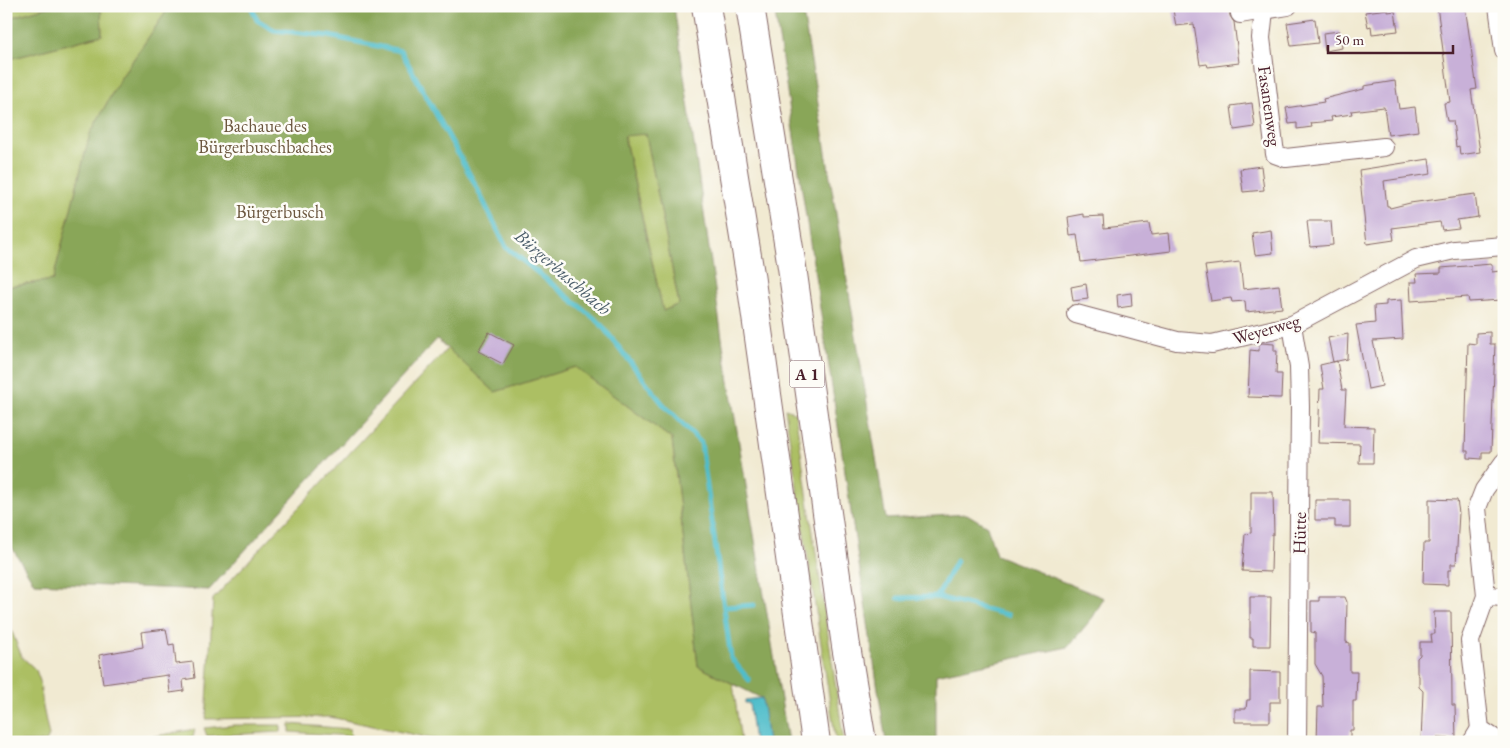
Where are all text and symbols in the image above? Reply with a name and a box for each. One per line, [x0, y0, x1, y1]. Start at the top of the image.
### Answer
scale bar [1328, 22, 1452, 54]
text: 50 m [1335, 30, 1364, 49]
street label: Fasanenweg [1253, 64, 1287, 148]
park label: Bachaue des Bürgerbuschbaches [198, 114, 332, 158]
park label: Bürgerbusch [236, 200, 324, 223]
water label: Bürgerbuschbach [509, 223, 616, 321]
street label: Weyerweg [1230, 308, 1302, 350]
road number: A 1 [790, 360, 824, 388]
street label: Hütte [1287, 512, 1311, 554]

